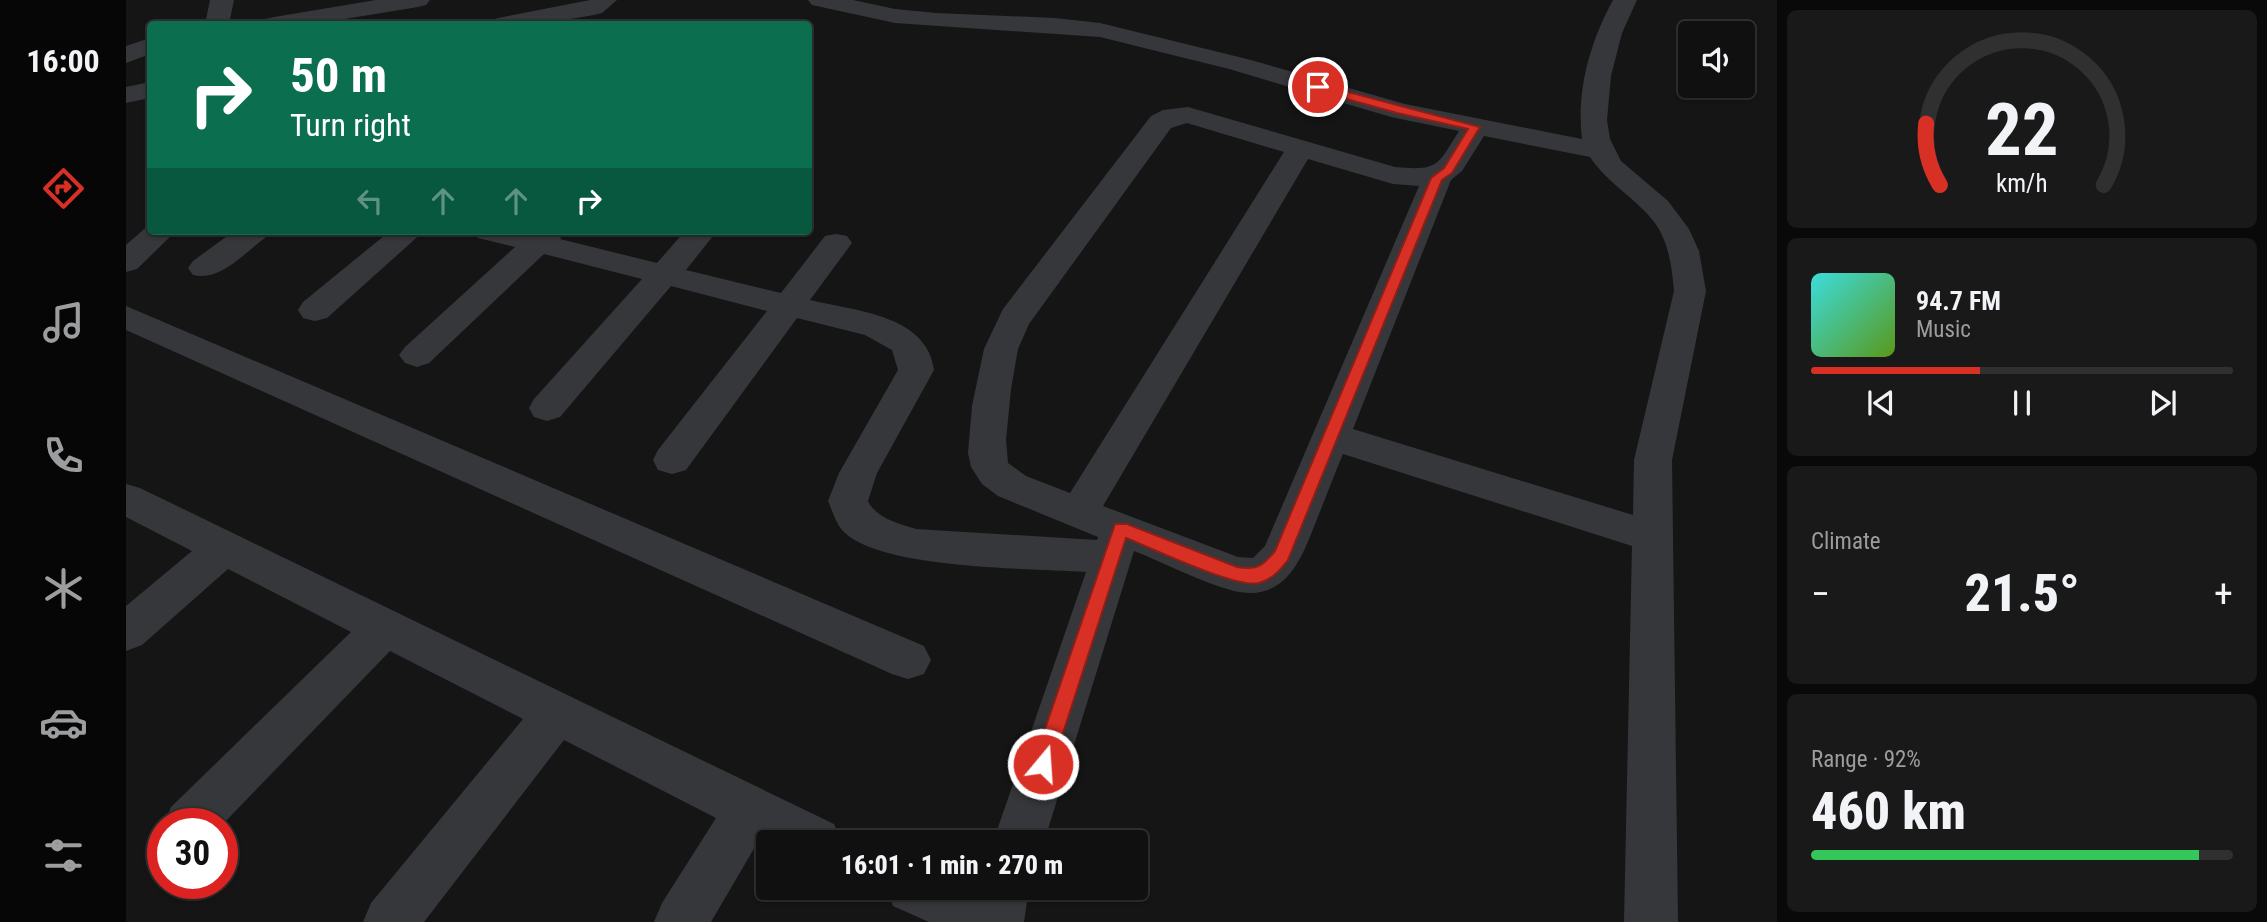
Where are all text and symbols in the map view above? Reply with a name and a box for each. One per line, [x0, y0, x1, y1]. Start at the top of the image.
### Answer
map controls [1678, 21, 1755, 98]
button: sound [1678, 21, 1755, 98]
text: 16:00 [26, 42, 100, 80]
text: 50 m [290, 47, 387, 104]
icon: right [175, 49, 266, 140]
pin [1288, 57, 1348, 117]
icon: arrive [1299, 68, 1337, 106]
text: 22 [1985, 87, 2059, 173]
text: Turn right [290, 106, 411, 144]
icon: directions [39, 164, 88, 213]
text: km/h [1996, 169, 2048, 198]
icon: left [351, 182, 389, 220]
icon: ahead [424, 182, 462, 220]
icon: ahead [497, 182, 535, 220]
icon: right [570, 182, 608, 220]
text: 94.7 FM [1916, 286, 2001, 316]
icon: music [39, 298, 88, 347]
text: Music [1916, 316, 1971, 343]
icon: previous [1862, 384, 1900, 422]
icon: pause [2003, 384, 2041, 422]
icon: next [2144, 384, 2182, 422]
icon: phone [39, 431, 88, 480]
text: Climate [1811, 528, 1881, 555]
text: 21.5° [1964, 563, 2080, 624]
icon: climate [39, 564, 88, 613]
text: − [1811, 572, 1830, 616]
text: + [2214, 572, 2233, 616]
icon: car [39, 698, 88, 747]
position arrow [1006, 727, 1080, 801]
text: Range · 92% [1811, 746, 1921, 773]
text: 460 km [1811, 781, 1966, 842]
speed limit sign: 30 [147, 808, 238, 899]
icon: filters [39, 831, 88, 880]
text: 16:01 · 1 min · 270 m [841, 850, 1063, 880]

